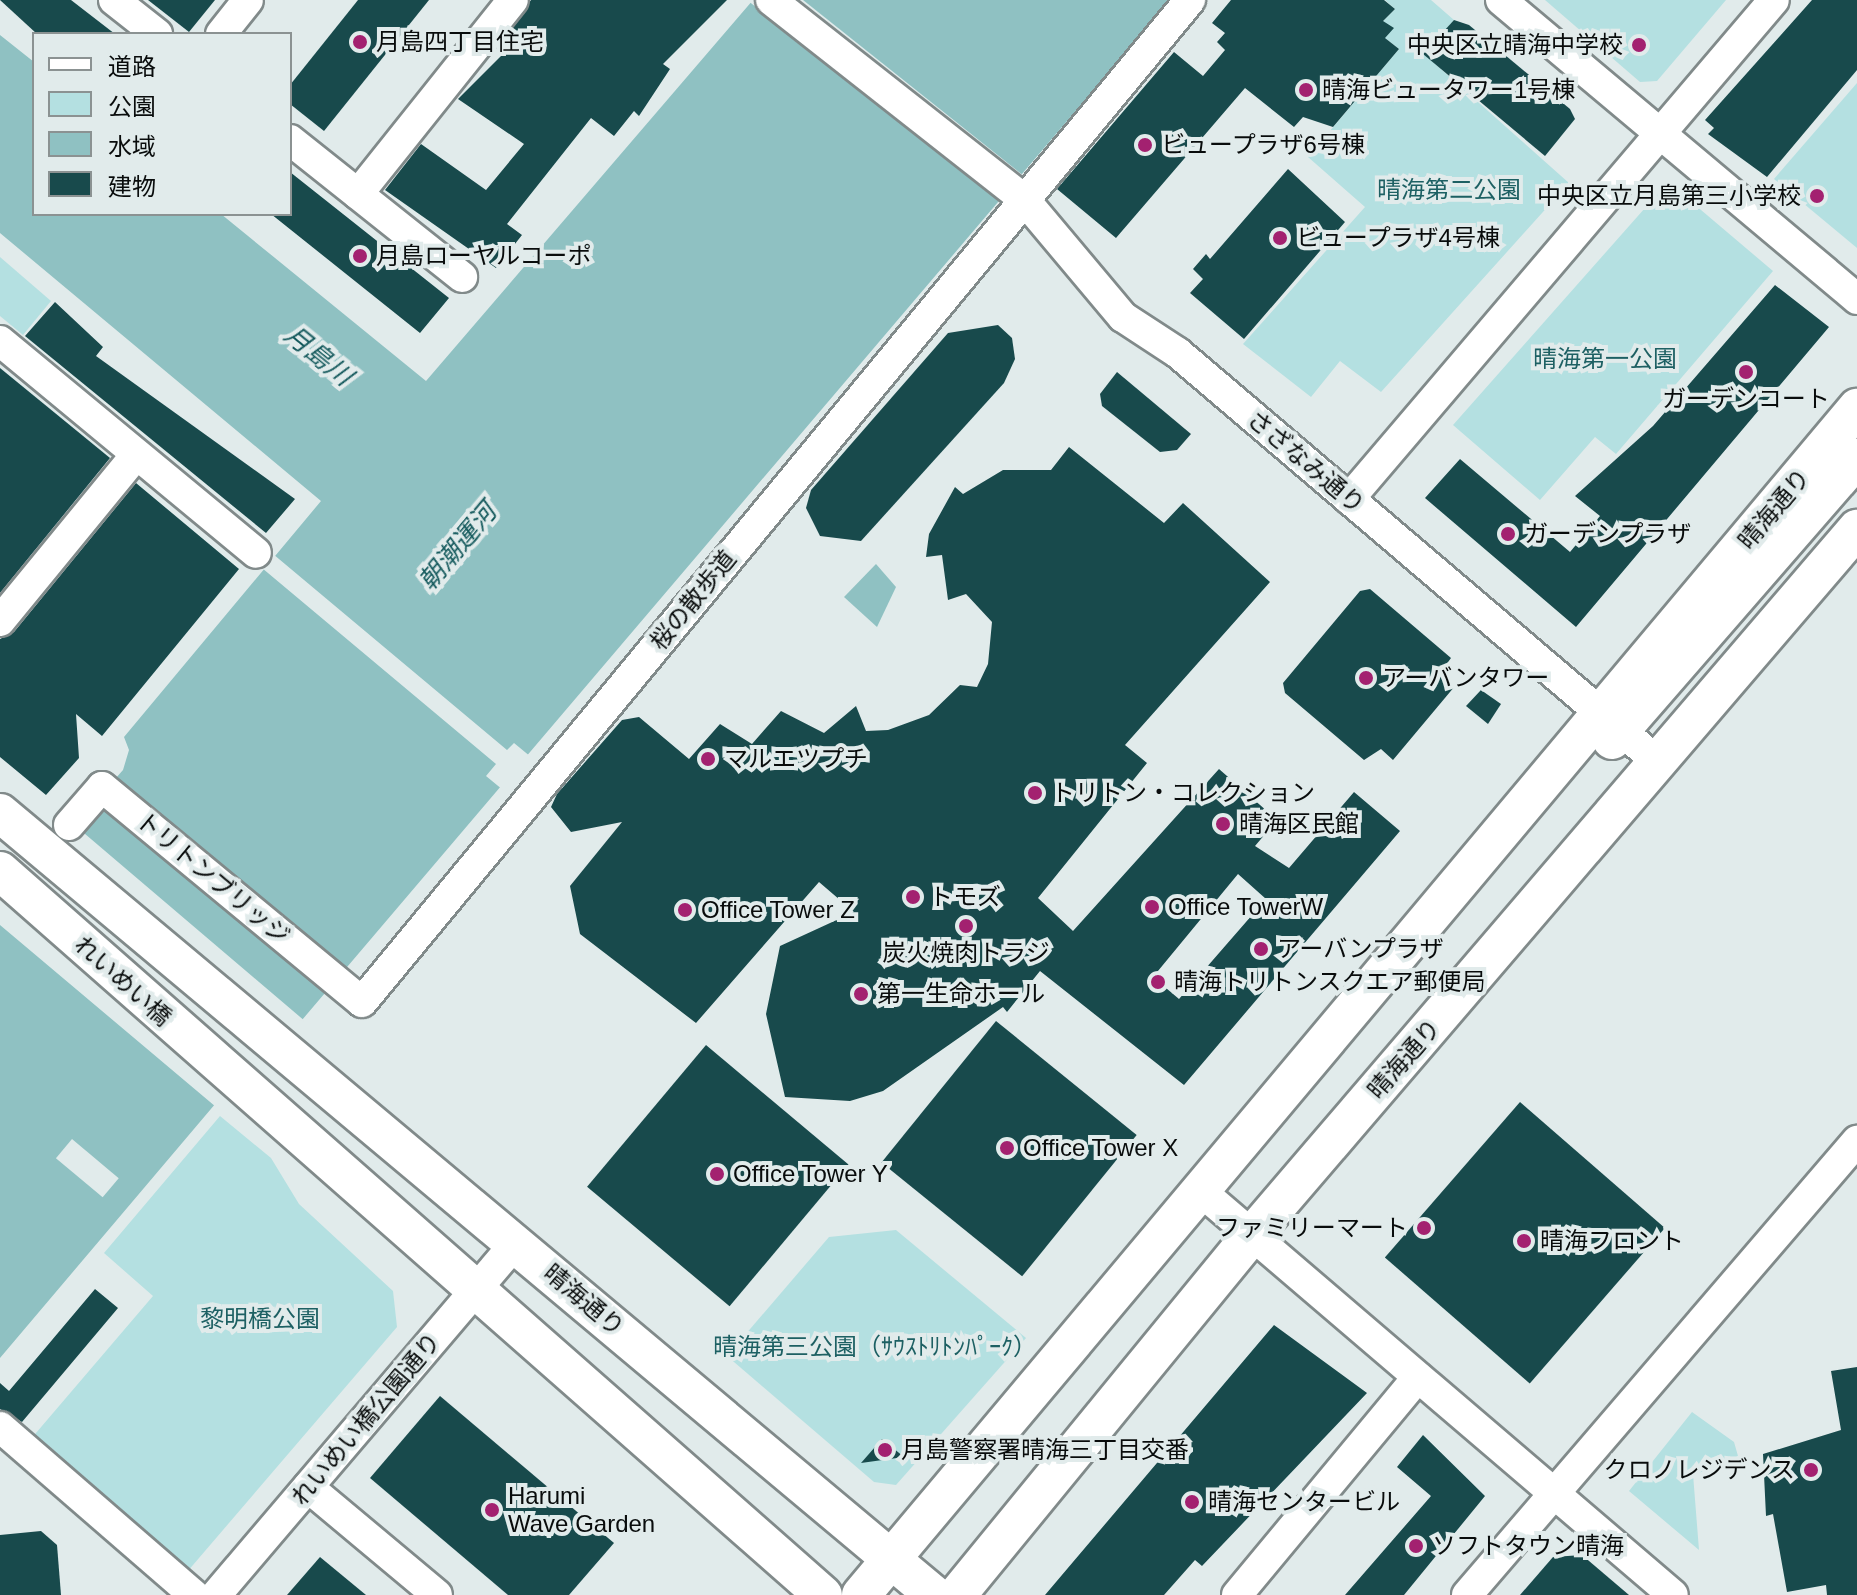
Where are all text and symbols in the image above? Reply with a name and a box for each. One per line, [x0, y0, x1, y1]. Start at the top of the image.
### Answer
place label: 月島四丁目住宅 [376, 28, 544, 56]
place label: 中央区立晴海中学校 [1407, 31, 1623, 59]
legend [32, 32, 292, 216]
marker: 月島四丁目住宅 [351, 33, 369, 51]
marker: 中央区立晴海中学校 [1630, 36, 1648, 54]
text: 道路 [108, 53, 156, 80]
place label: 晴海ビュータワー1号棟 [1322, 76, 1575, 104]
marker: 晴海ビュータワー1号棟 [1297, 81, 1315, 99]
text: 公園 [108, 93, 156, 120]
place label: ビュープラザ6号棟 [1161, 131, 1366, 159]
text: 水域 [108, 133, 156, 160]
marker: ビュープラザ6号棟 [1136, 136, 1154, 154]
text: 建物 [108, 173, 156, 200]
park label: 晴海第二公園 [1377, 176, 1521, 204]
place label: 中央区立月島第三小学校 [1537, 182, 1801, 210]
marker: 中央区立月島第三小学校 [1808, 187, 1826, 205]
place label: ビュープラザ4号棟 [1296, 224, 1501, 252]
marker: ビュープラザ4号棟 [1271, 229, 1289, 247]
place label: 月島ローヤルコーポ [376, 242, 592, 270]
marker: 月島ローヤルコーポ [351, 247, 369, 265]
water label: 月島川 [278, 319, 358, 393]
park label: 晴海第一公園 [1533, 345, 1677, 373]
marker: ガーデンコート [1737, 363, 1755, 381]
place label: ガーデンコート [1662, 385, 1830, 413]
street label: さざなみ通り [1242, 405, 1370, 519]
street label: 晴海通り [1732, 463, 1816, 555]
water label: 朝潮運河 [413, 497, 503, 597]
place label: ガーデンプラザ [1524, 520, 1692, 548]
marker: ガーデンプラザ [1499, 525, 1517, 543]
street label: 桜の散歩道 [644, 544, 742, 656]
place label: アーバンタワー [1382, 664, 1549, 692]
marker: アーバンタワー [1357, 669, 1375, 687]
place label: マルエツプチ [724, 745, 868, 773]
marker: マルエツプチ [699, 750, 717, 768]
place label: トリトン・コレクション [1051, 779, 1315, 807]
marker: トリトン・コレクション [1026, 784, 1044, 802]
street label: トリトンブリッジ [130, 805, 296, 951]
place label: 晴海区民館 [1239, 810, 1359, 838]
marker: 晴海区民館 [1214, 815, 1232, 833]
place label: トモズ [929, 883, 1001, 911]
marker: トモズ [904, 888, 922, 906]
place label: Office TowerW [1168, 893, 1324, 921]
place label: Office Tower Z [701, 896, 855, 924]
marker: Office TowerW [1143, 898, 1161, 916]
marker: Office Tower Z [676, 901, 694, 919]
marker: 炭火焼肉トラジ [957, 917, 975, 935]
street label: れいめい橋 [69, 930, 177, 1032]
place label: アーバンプラザ [1277, 935, 1444, 963]
place label: 炭火焼肉トラジ [882, 939, 1050, 967]
marker: アーバンプラザ [1252, 940, 1270, 958]
place label: 晴海トリトンスクエア郵便局 [1174, 968, 1486, 996]
marker: 晴海トリトンスクエア郵便局 [1149, 973, 1167, 991]
place label: 第一生命ホール [877, 980, 1045, 1008]
marker: 第一生命ホール [852, 985, 870, 1003]
street label: 晴海通り [1362, 1013, 1446, 1105]
place label: Office Tower X [1023, 1134, 1179, 1162]
marker: Office Tower X [998, 1139, 1016, 1157]
place label: Office Tower Y [733, 1160, 889, 1188]
marker: Office Tower Y [708, 1165, 726, 1183]
place label: ファミリーマート [1216, 1214, 1408, 1242]
marker: ファミリーマート [1415, 1219, 1433, 1237]
place label: 晴海フロント [1540, 1227, 1684, 1255]
marker: 晴海フロント [1515, 1232, 1533, 1250]
street label: 晴海通り [538, 1258, 630, 1342]
park label: 黎明橋公園 [200, 1305, 320, 1333]
street label: れいめい橋公園通り [286, 1327, 446, 1511]
park label: 晴海第三公園（ｻｳｽﾄﾘﾄﾝﾊﾟｰｸ） [713, 1333, 1037, 1361]
place label: 月島警察署晴海三丁目交番 [901, 1436, 1189, 1464]
marker: 月島警察署晴海三丁目交番 [876, 1441, 894, 1459]
place label: クロノレジデンス [1603, 1456, 1795, 1484]
marker: クロノレジデンス [1802, 1461, 1820, 1479]
place label: Harumi Wave Garden [508, 1482, 655, 1538]
place label: 晴海センタービル [1208, 1488, 1400, 1516]
marker: 晴海センタービル [1183, 1493, 1201, 1511]
marker: Harumi Wave Garden [483, 1501, 501, 1519]
place label: ソフトタウン晴海 [1432, 1532, 1624, 1560]
marker: ソフトタウン晴海 [1407, 1537, 1425, 1555]

